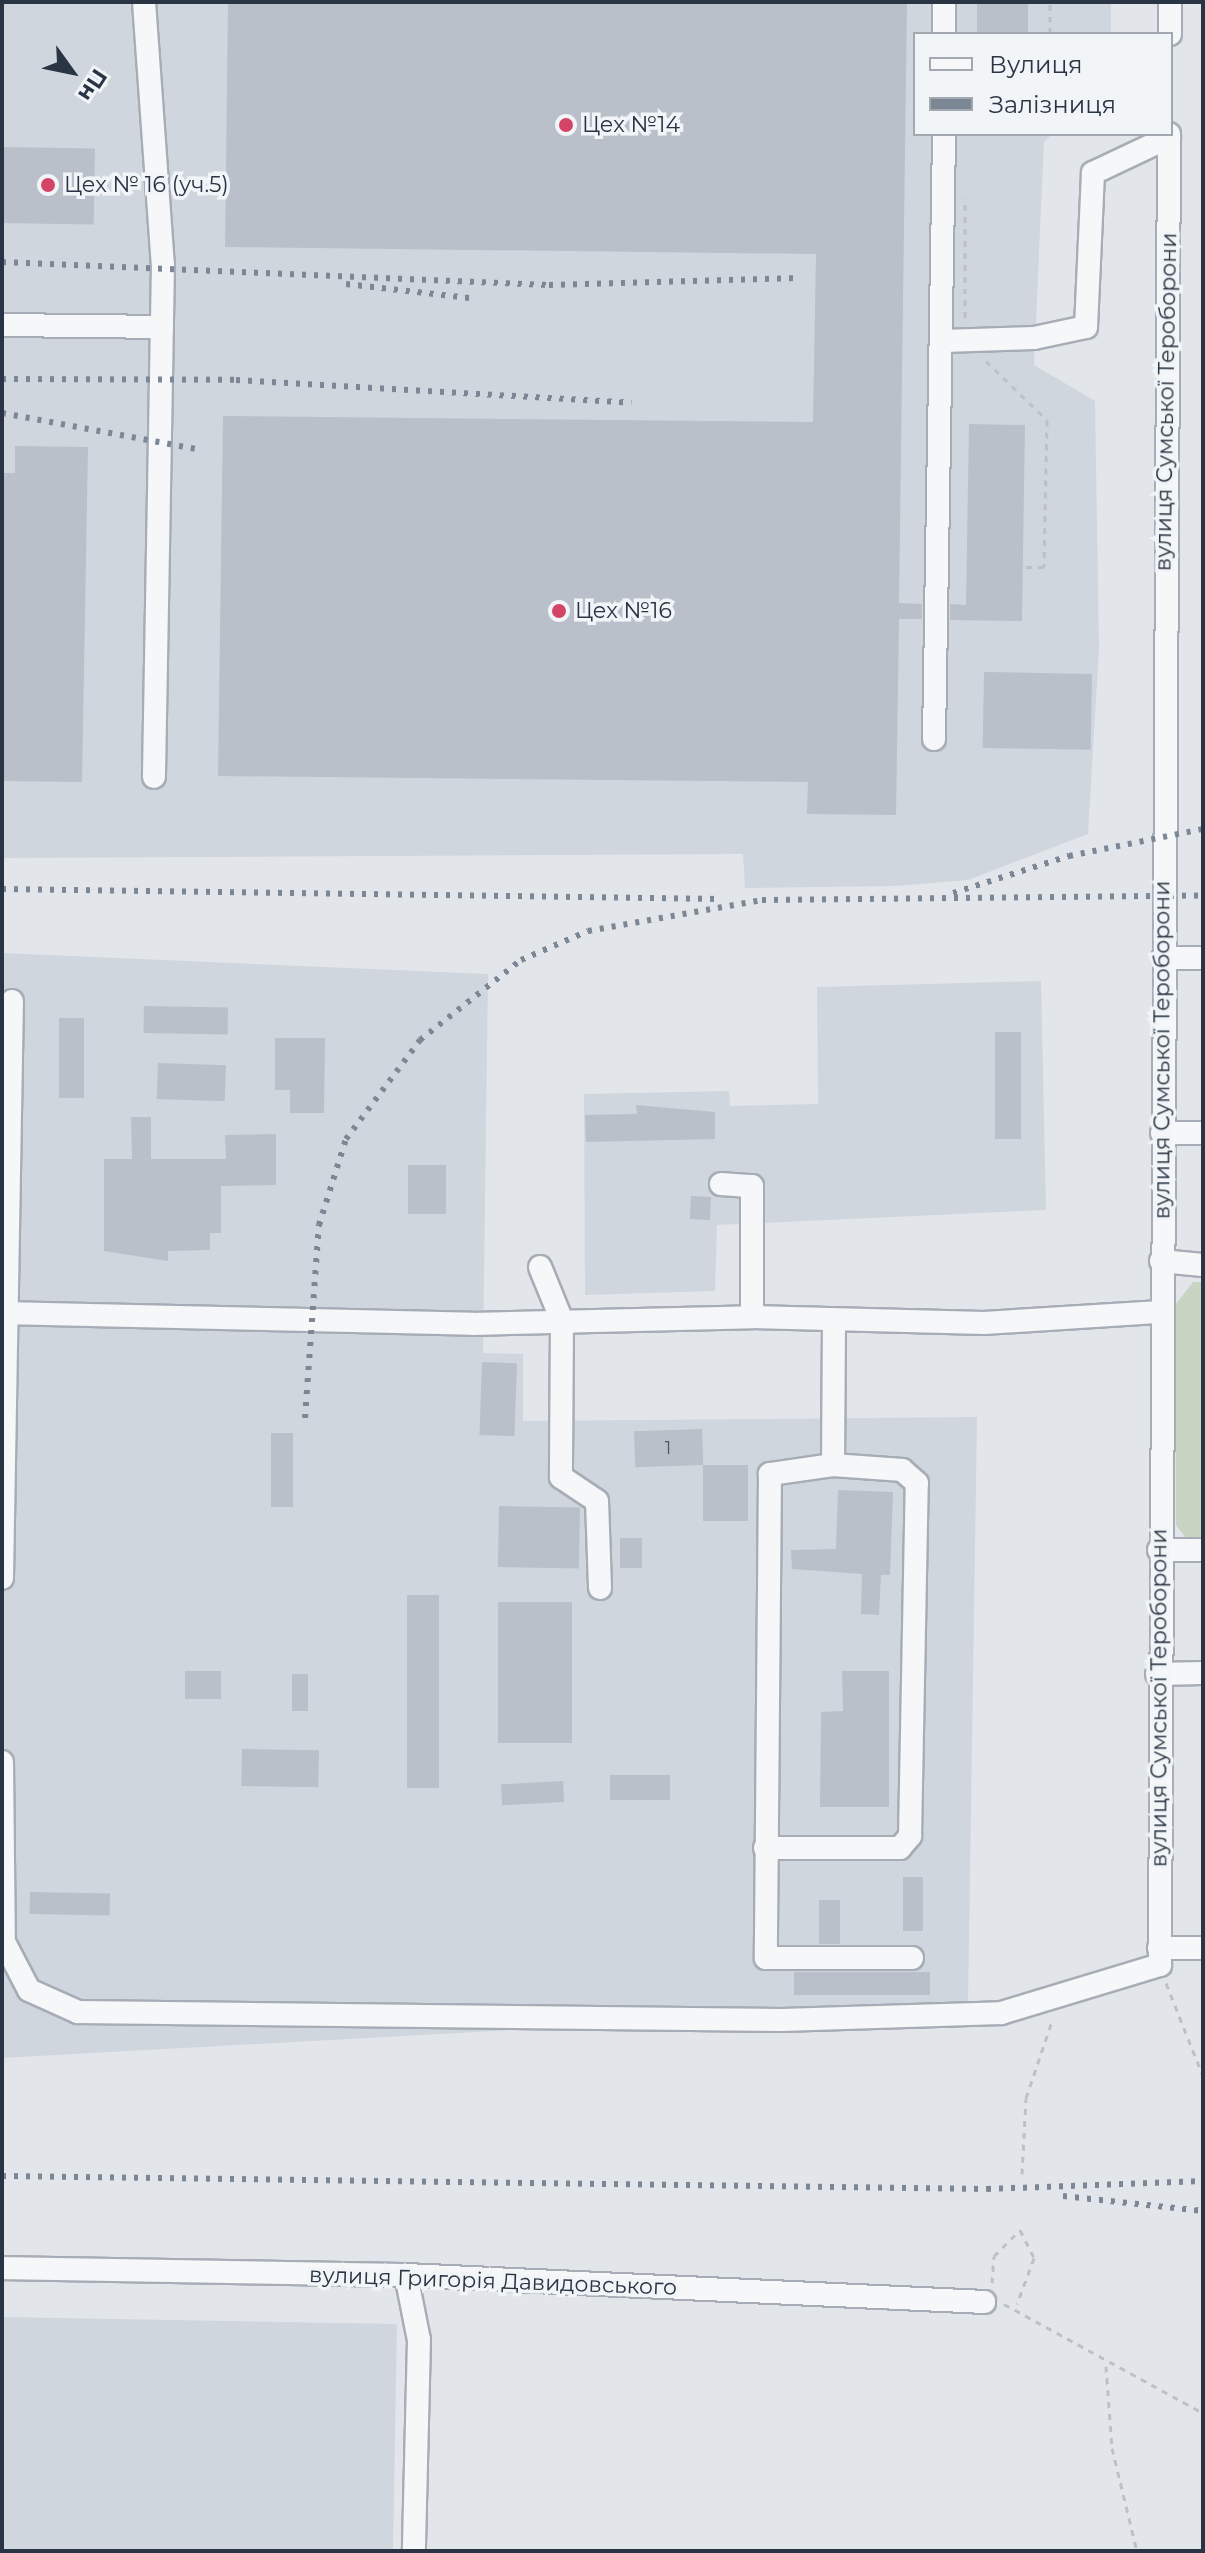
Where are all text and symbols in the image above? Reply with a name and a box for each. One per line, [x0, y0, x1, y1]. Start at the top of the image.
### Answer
north arrow [32, 32, 112, 112]
legend [913, 32, 1173, 136]
text: Вулиця [989, 50, 1082, 79]
text: Пн [72, 64, 113, 107]
text: Залізниця [989, 90, 1116, 119]
place label: Цех №14 [582, 112, 680, 138]
marker: Цех №14 [557, 116, 575, 134]
place label: Цех № 16 (уч.5) [64, 172, 229, 198]
marker: Цех № 16 (уч.5) [39, 176, 57, 194]
street label: вулиця Сумської Тероборони [1150, 233, 1182, 571]
place label: Цех №16 [575, 598, 672, 624]
marker: Цех №16 [550, 602, 568, 620]
street label: вулиця Сумської Тероборони [1149, 881, 1175, 1219]
house number: 1 [665, 1437, 671, 1459]
street label: вулиця Сумської Тероборони [1146, 1529, 1172, 1867]
street label: вулиця Григорія Давидовського [309, 2261, 677, 2301]

